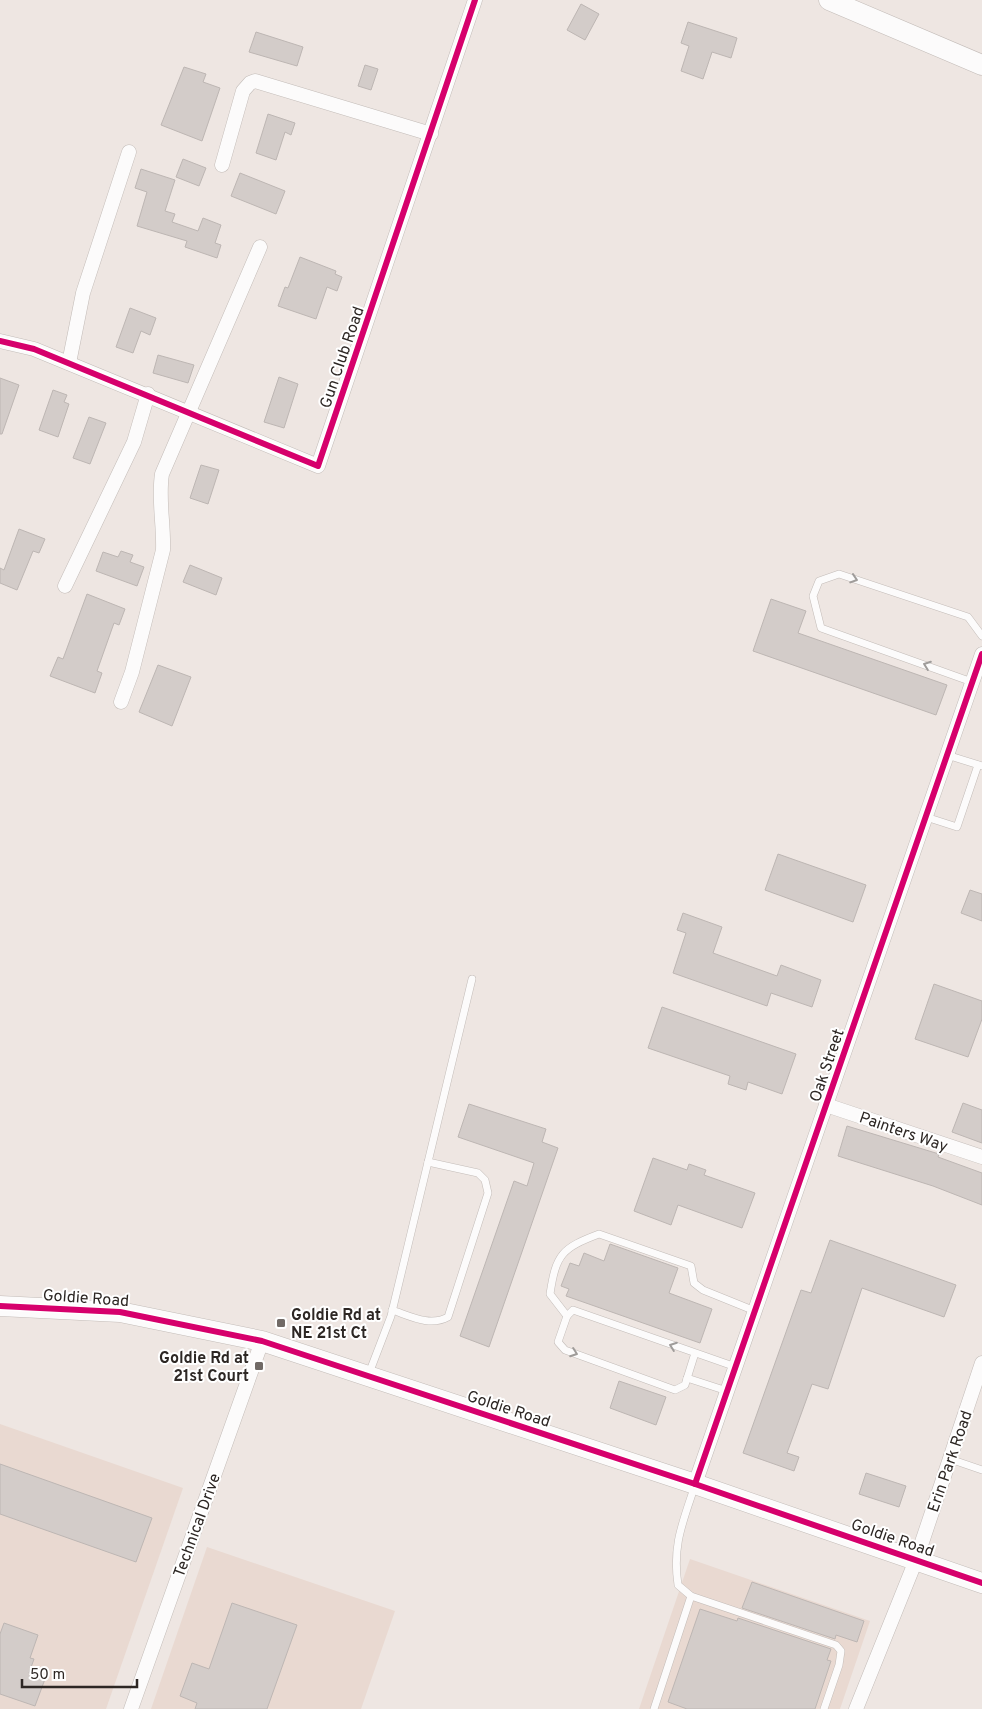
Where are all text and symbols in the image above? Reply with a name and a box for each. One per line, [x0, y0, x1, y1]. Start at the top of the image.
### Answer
street label: Gun Club Road [316, 304, 370, 411]
one-way arrow [849, 574, 857, 584]
one-way arrow [923, 661, 931, 671]
street label: Oak Street [806, 1026, 850, 1105]
street label: Painters Way [856, 1108, 950, 1157]
street label: Goldie Road [42, 1286, 130, 1312]
place label: Goldie Rd at NE 21st Ct [291, 1306, 381, 1344]
marker: Goldie Rd at NE 21st Ct [275, 1317, 287, 1329]
one-way arrow [669, 1341, 678, 1351]
one-way arrow [569, 1347, 578, 1357]
place label: Goldie Rd at 21st Court [159, 1349, 249, 1387]
marker: Goldie Rd at 21st Court [253, 1360, 265, 1372]
street label: Goldie Road [464, 1387, 553, 1433]
street label: Erin Park Road [924, 1408, 978, 1515]
street label: Technical Drive [170, 1471, 226, 1580]
street label: Goldie Road [848, 1515, 937, 1562]
scale bar [22, 1656, 138, 1688]
text: 50 m [30, 1666, 65, 1685]

